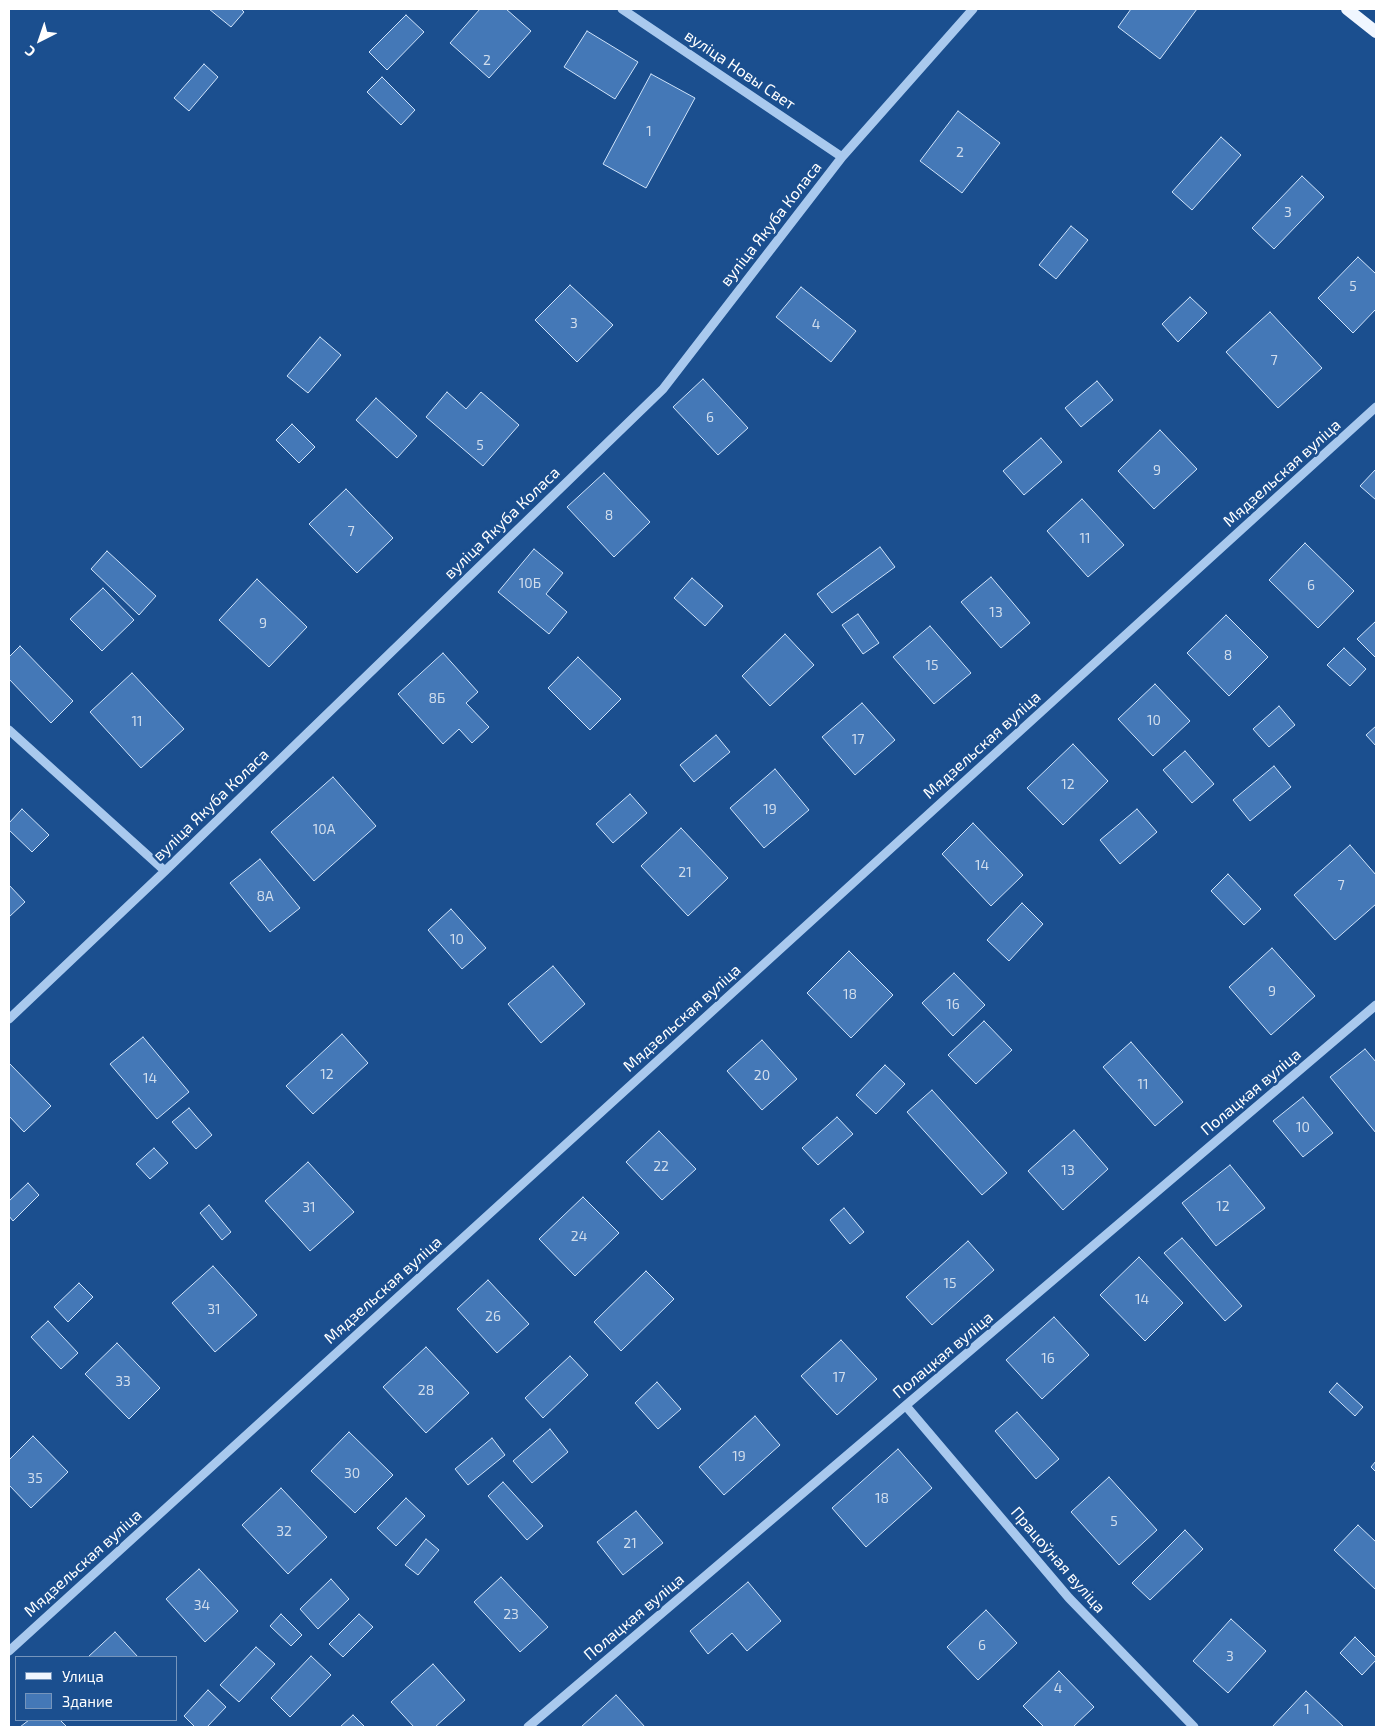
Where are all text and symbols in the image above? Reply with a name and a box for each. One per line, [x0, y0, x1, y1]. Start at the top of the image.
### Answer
north arrow [15, 15, 65, 65]
street label: вуліца Новы Свет [681, 26, 799, 114]
text: С [21, 43, 39, 61]
house number: 2 [483, 52, 491, 68]
house number: 1 [646, 123, 652, 139]
house number: 2 [956, 144, 964, 160]
street label: вуліца Якуба Коласа [716, 158, 826, 290]
house number: 3 [1284, 204, 1292, 220]
house number: 5 [1349, 278, 1357, 294]
house number: 3 [570, 315, 578, 331]
house number: 4 [812, 316, 820, 332]
house number: 7 [1270, 352, 1278, 368]
house number: 6 [706, 409, 714, 425]
street label: Мядзельская вуліца [1219, 415, 1345, 531]
house number: 5 [476, 437, 484, 453]
house number: 9 [1153, 462, 1161, 478]
street label: вуліца Якуба Коласа [440, 463, 564, 583]
house number: 8 [605, 507, 613, 523]
house number: 7 [347, 523, 355, 539]
house number: 11 [1079, 530, 1091, 546]
house number: 10Б [519, 575, 541, 591]
house number: 6 [1307, 577, 1315, 593]
house number: 13 [989, 604, 1003, 620]
house number: 9 [259, 615, 267, 631]
house number: 8 [1224, 647, 1232, 663]
house number: 15 [925, 657, 939, 673]
street label: Мядзельская вуліца [919, 687, 1045, 803]
house number: 8Б [429, 690, 445, 706]
house number: 10 [1147, 712, 1161, 728]
house number: 11 [131, 713, 143, 729]
house number: 17 [852, 731, 864, 747]
street label: вуліца Якуба Коласа [149, 745, 273, 865]
house number: 12 [1061, 776, 1075, 792]
house number: 19 [763, 801, 777, 817]
house number: 10А [313, 821, 335, 837]
house number: 14 [975, 857, 989, 873]
house number: 21 [678, 864, 692, 880]
house number: 7 [1337, 877, 1345, 893]
house number: 8А [256, 888, 274, 904]
house number: 10 [450, 931, 464, 947]
street label: Мядзельская вуліца [619, 960, 745, 1076]
house number: 9 [1268, 983, 1276, 999]
house number: 18 [843, 986, 857, 1002]
house number: 16 [946, 996, 960, 1012]
street label: Полацкая вуліца [1197, 1045, 1305, 1139]
house number: 12 [320, 1066, 334, 1082]
house number: 20 [754, 1067, 770, 1083]
house number: 14 [143, 1070, 157, 1086]
house number: 11 [1137, 1076, 1149, 1092]
house number: 10 [1296, 1119, 1310, 1135]
house number: 22 [653, 1158, 669, 1174]
house number: 13 [1061, 1162, 1075, 1178]
house number: 12 [1216, 1198, 1230, 1214]
house number: 31 [302, 1199, 316, 1215]
house number: 24 [571, 1228, 587, 1244]
street label: Мядзельская вуліца [320, 1232, 446, 1348]
house number: 15 [943, 1275, 957, 1291]
house number: 14 [1135, 1291, 1149, 1307]
house number: 31 [207, 1301, 221, 1317]
house number: 26 [485, 1308, 501, 1324]
street label: Полацкая вуліца [889, 1308, 997, 1402]
house number: 16 [1041, 1350, 1055, 1366]
house number: 17 [833, 1369, 845, 1385]
house number: 33 [115, 1373, 131, 1389]
house number: 28 [418, 1382, 434, 1398]
house number: 19 [732, 1448, 746, 1464]
house number: 30 [344, 1465, 360, 1481]
house number: 35 [27, 1470, 43, 1486]
house number: 18 [875, 1490, 889, 1506]
street label: Працоўная вуліца [1007, 1503, 1109, 1617]
street label: Мядзельская вуліца [20, 1505, 146, 1621]
house number: 5 [1110, 1513, 1118, 1529]
house number: 32 [276, 1523, 292, 1539]
house number: 21 [623, 1535, 637, 1551]
street label: Полацкая вуліца [580, 1570, 688, 1664]
house number: 34 [194, 1597, 210, 1613]
house number: 23 [503, 1606, 519, 1622]
house number: 6 [978, 1637, 986, 1653]
house number: 3 [1226, 1648, 1234, 1664]
legend [15, 1656, 178, 1721]
text: Улица [62, 1667, 104, 1685]
house number: 4 [1054, 1680, 1062, 1696]
text: Здание [62, 1692, 113, 1710]
house number: 1 [1304, 1701, 1310, 1717]

